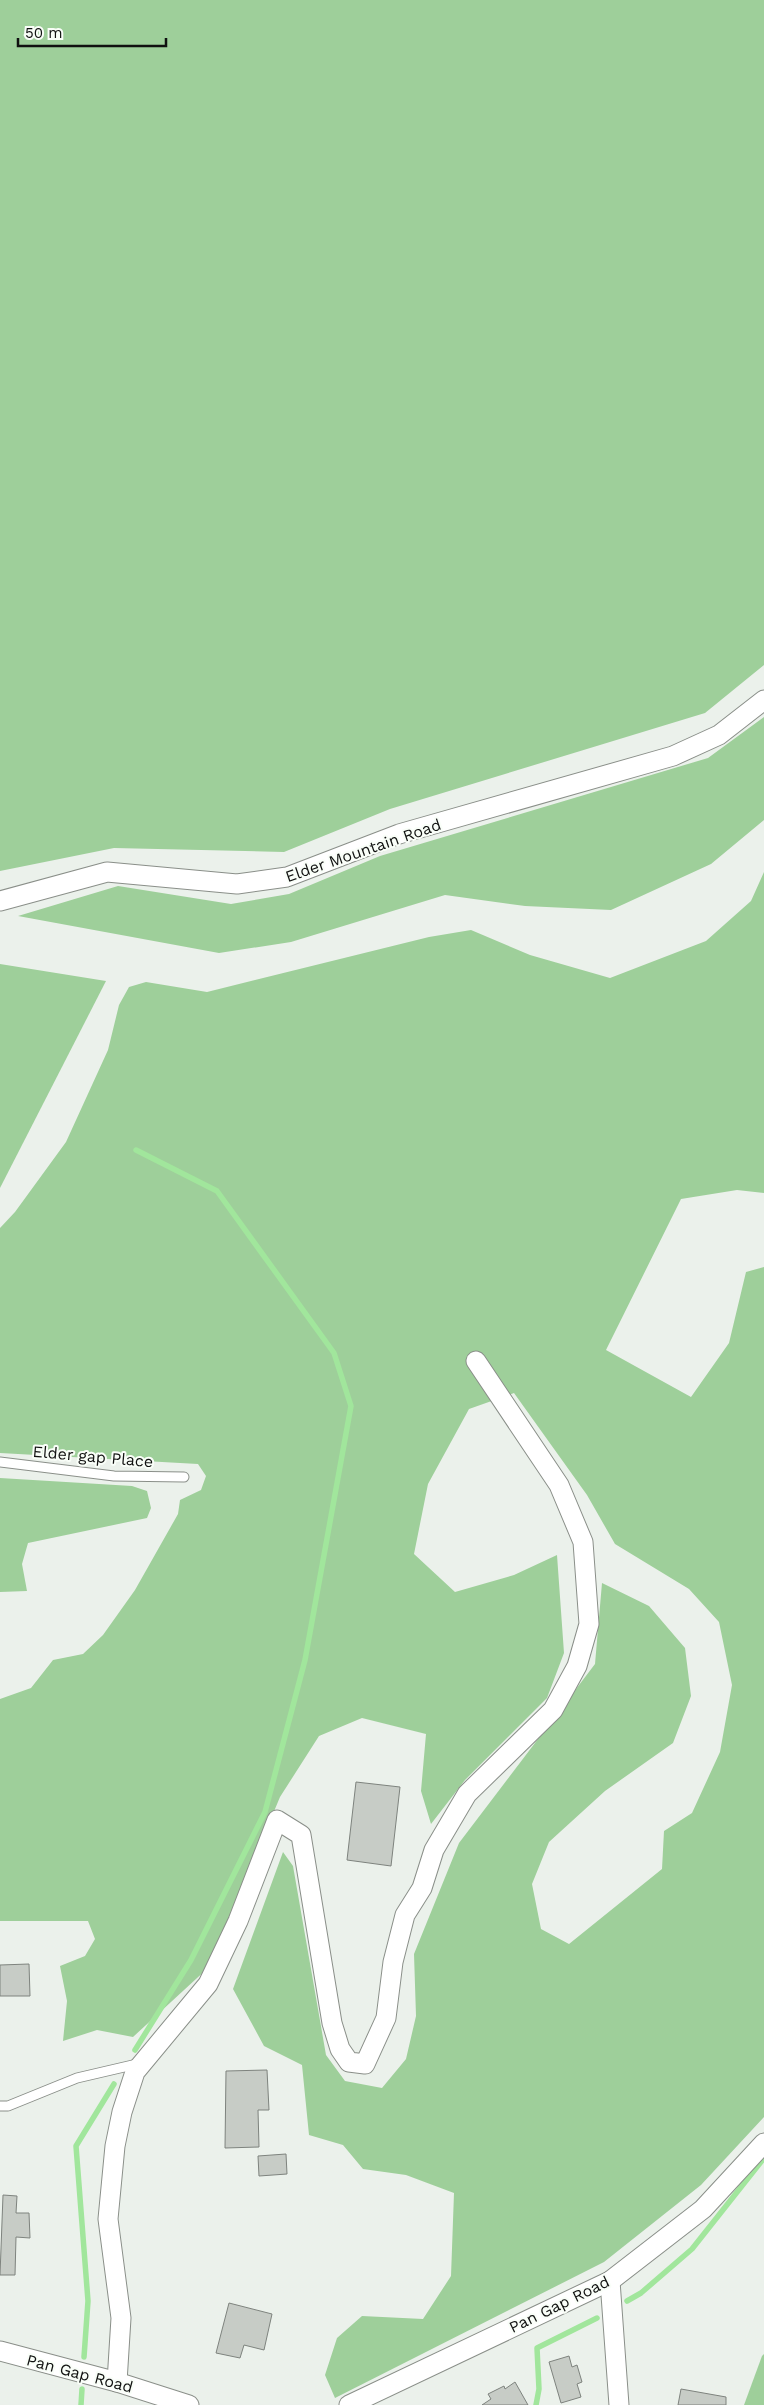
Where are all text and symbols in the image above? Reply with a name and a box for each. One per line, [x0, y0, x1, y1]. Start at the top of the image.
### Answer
scale bar [18, 15, 165, 47]
text: 50 m [25, 24, 62, 42]
street label: Elder Mountain Road [283, 815, 443, 886]
street label: Elder gap Place [32, 1442, 154, 1471]
street label: Pan Gap Road [506, 2272, 613, 2337]
street label: Pan Gap Road [25, 2350, 135, 2397]

